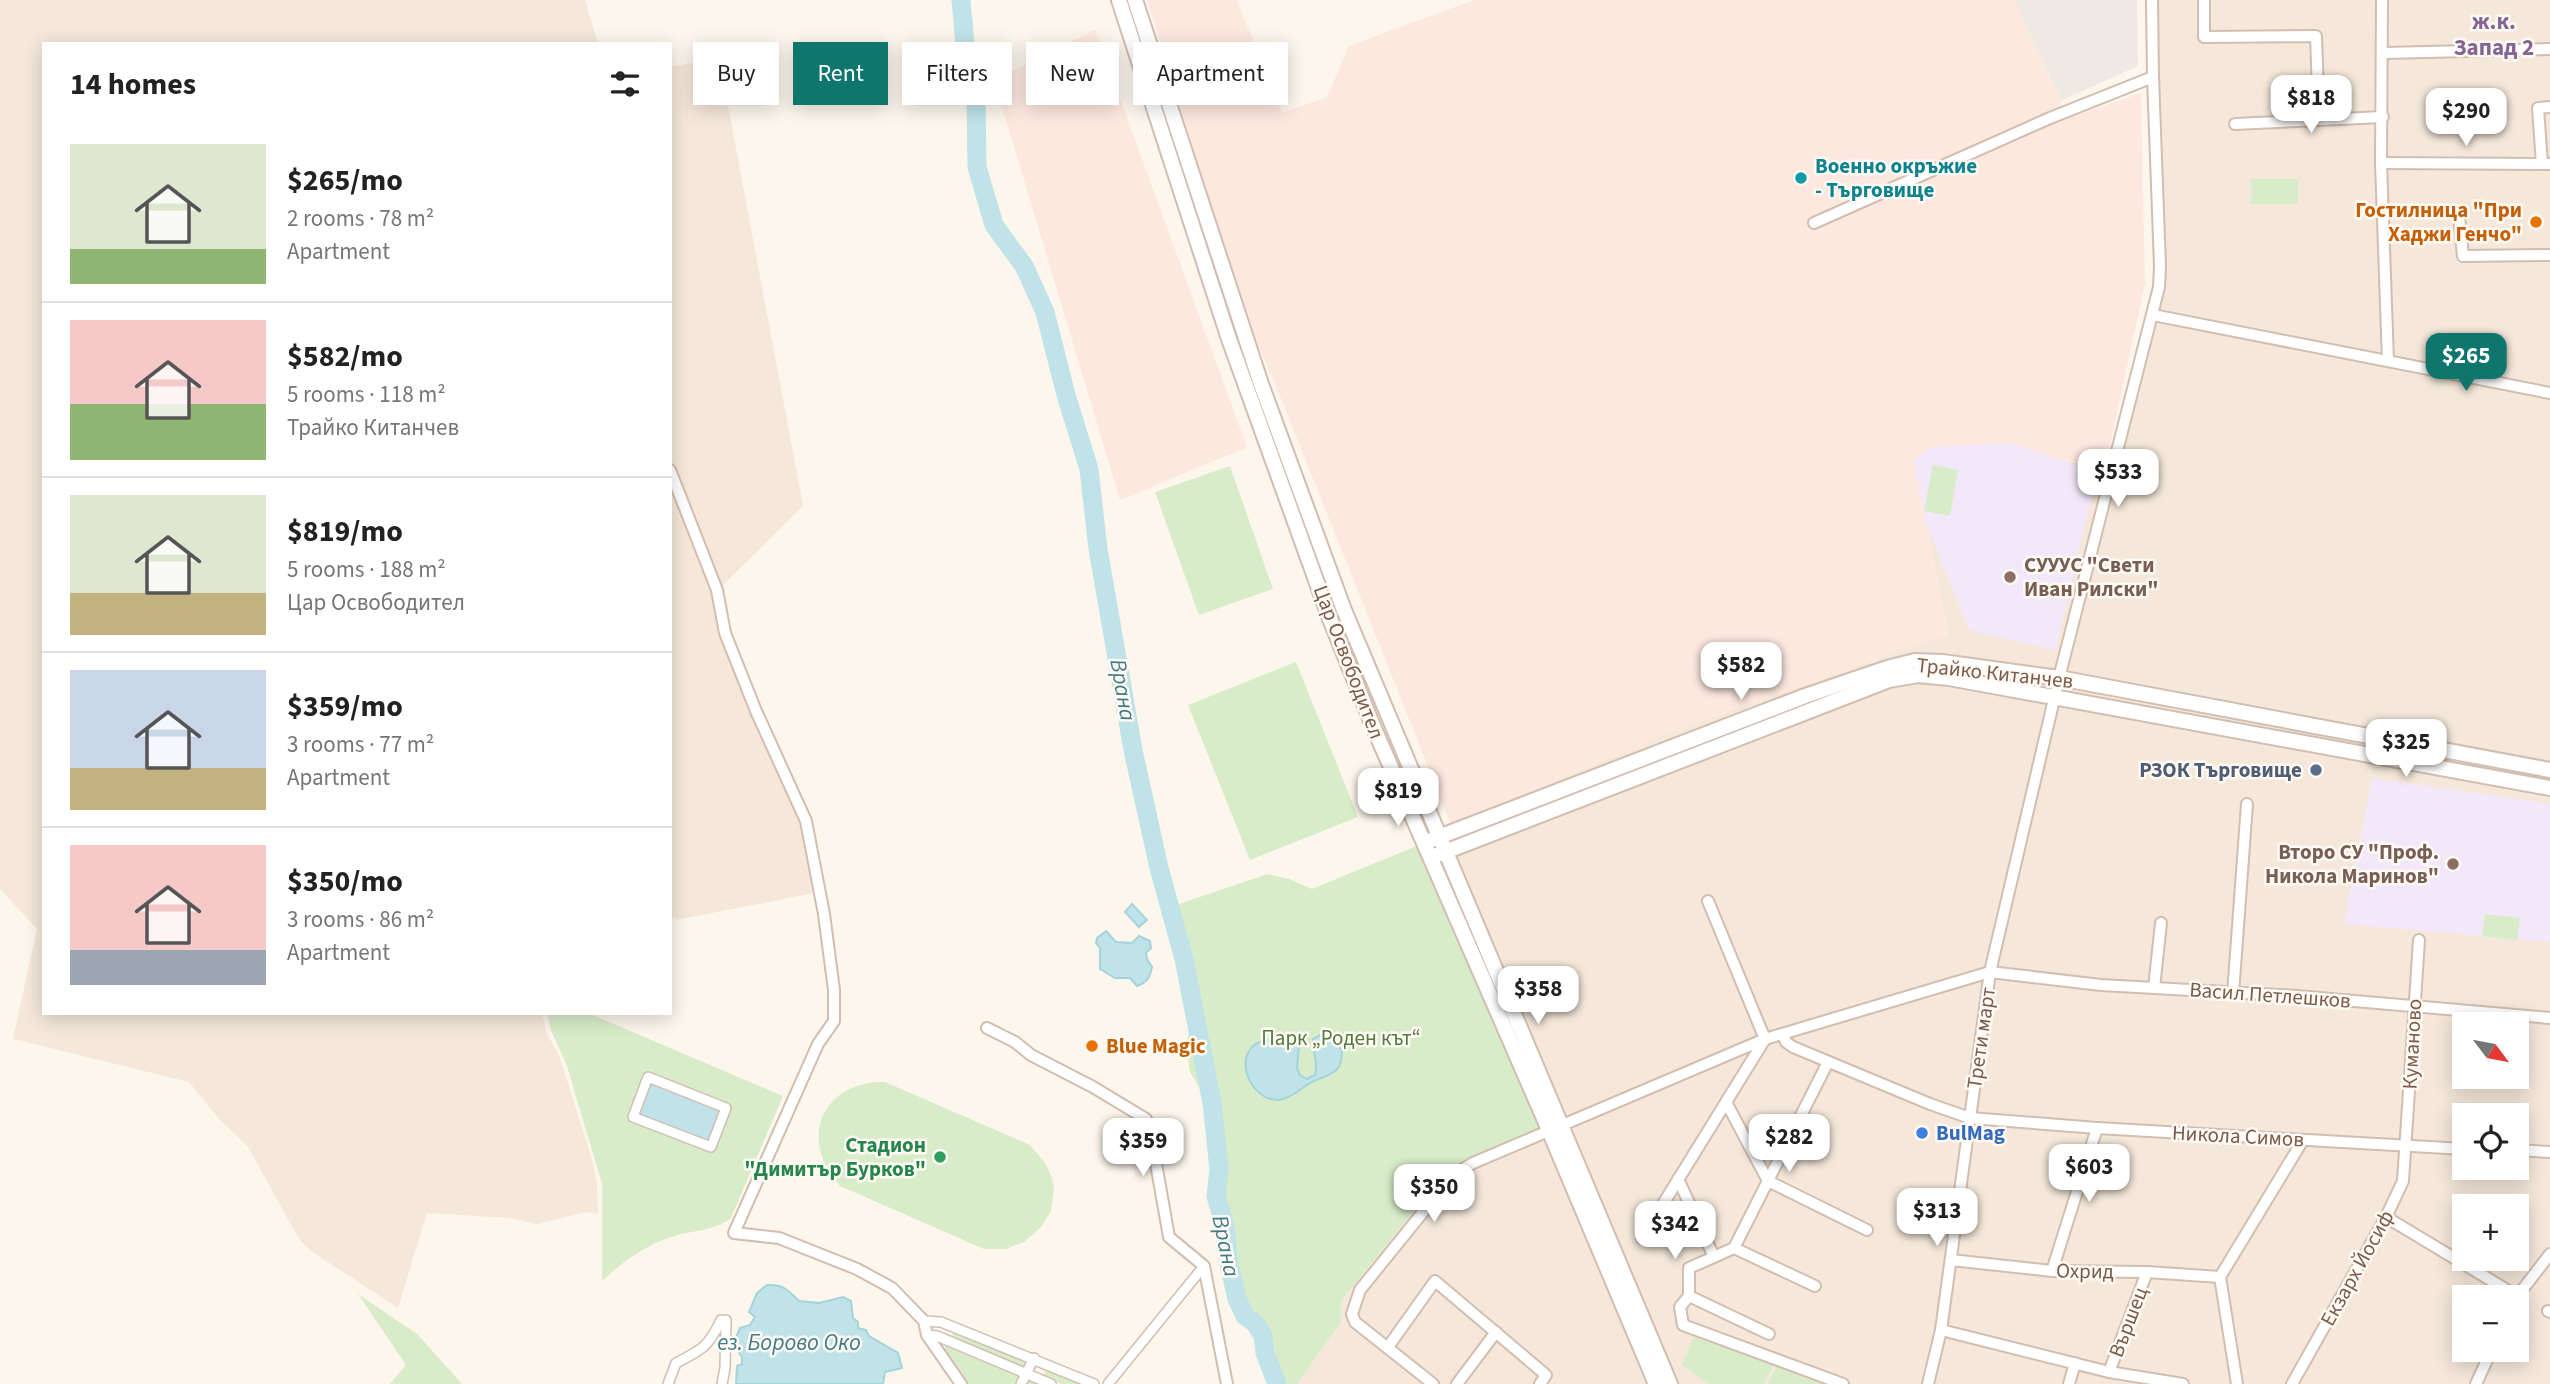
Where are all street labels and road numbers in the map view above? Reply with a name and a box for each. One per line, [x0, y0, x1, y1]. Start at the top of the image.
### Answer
street label: Цар Освободител [1306, 581, 1392, 743]
street label: Трайко Китанчев [1915, 650, 2075, 696]
street label: Васил Петлешков [2188, 974, 2352, 1016]
street label: Трети март [1959, 985, 2003, 1091]
street label: Куманово [2395, 998, 2429, 1090]
street label: Никола Симов [2171, 1118, 2305, 1154]
street label: Екзарх Йосиф [2313, 1205, 2401, 1331]
street label: Охрид [2056, 1255, 2114, 1287]
street label: Вършец [2101, 1282, 2155, 1362]

